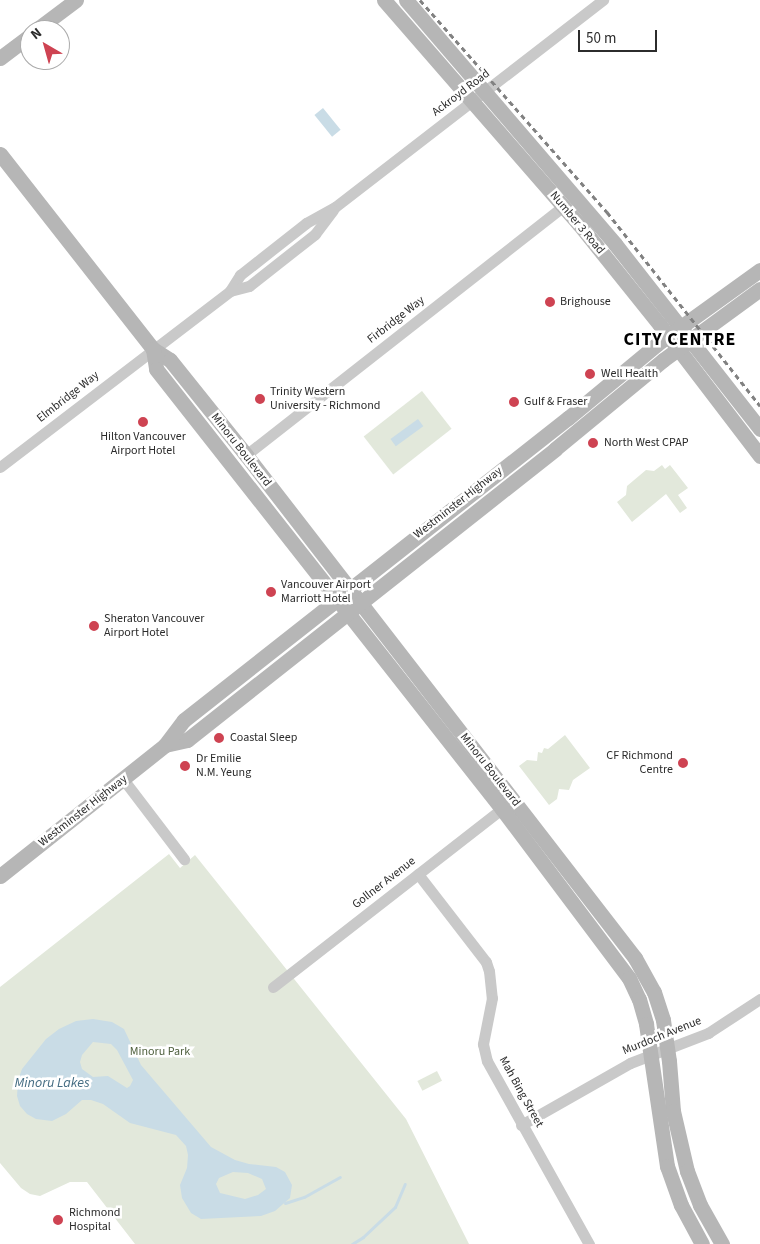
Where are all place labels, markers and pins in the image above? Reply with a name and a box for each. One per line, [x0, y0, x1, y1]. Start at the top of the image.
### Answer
place label: Brighouse [560, 295, 611, 309]
marker: Brighouse [544, 296, 556, 308]
marker: Well Health [583, 367, 597, 381]
place label: Well Health [601, 367, 658, 381]
place label: Trinity Western University - Richmond [270, 385, 381, 413]
marker: Trinity Western University - Richmond [254, 393, 266, 405]
place label: Gulf & Fraser [524, 395, 587, 409]
marker: Gulf & Fraser [508, 396, 520, 408]
marker: Hilton Vancouver Airport Hotel [137, 416, 149, 428]
place label: Hilton Vancouver Airport Hotel [100, 430, 186, 458]
marker: North West CPAP [586, 436, 600, 450]
place label: North West CPAP [604, 436, 688, 450]
place label: Vancouver Airport Marriott Hotel [281, 578, 371, 606]
marker: Vancouver Airport Marriott Hotel [265, 586, 277, 598]
place label: Sheraton Vancouver Airport Hotel [104, 612, 204, 640]
marker: Sheraton Vancouver Airport Hotel [88, 620, 100, 632]
marker: Coastal Sleep [212, 731, 226, 745]
place label: Coastal Sleep [230, 731, 297, 745]
place label: CF Richmond Centre [606, 749, 673, 777]
place label: Dr Emilie N.M. Yeung [196, 752, 251, 780]
marker: CF Richmond Centre [677, 757, 689, 769]
marker: Dr Emilie N.M. Yeung [178, 759, 192, 773]
place label: Richmond Hospital [69, 1206, 120, 1234]
marker: Richmond Hospital [51, 1213, 65, 1227]

